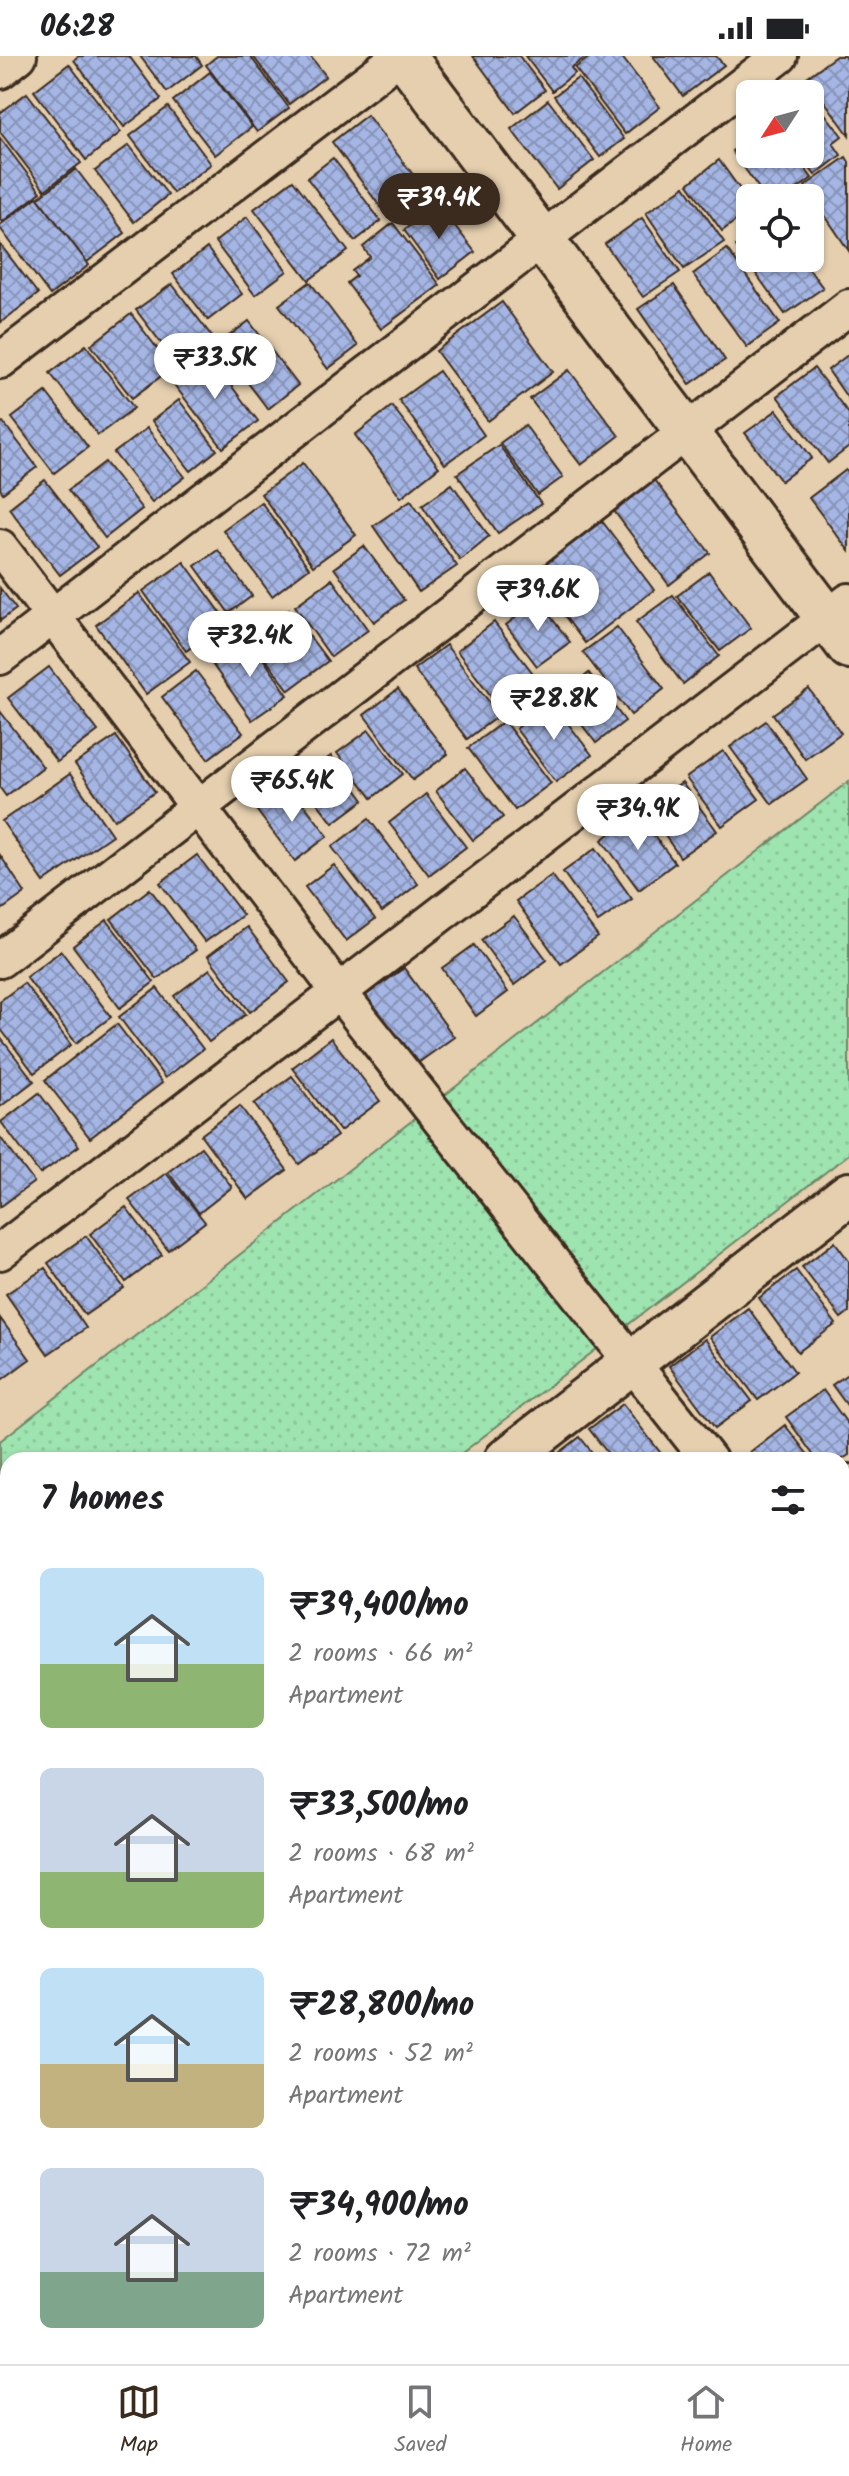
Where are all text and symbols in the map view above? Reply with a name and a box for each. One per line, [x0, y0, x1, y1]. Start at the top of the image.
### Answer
text: 06:28 [40, 4, 114, 52]
north arrow [736, 80, 824, 168]
map controls [736, 80, 824, 272]
pin: ₹39.4K [374, 173, 504, 241]
text: ₹39.4K [396, 178, 482, 220]
button: locate [736, 184, 824, 272]
pin: ₹33.5K [150, 333, 280, 401]
text: ₹33.5K [172, 338, 258, 380]
pin: ₹39.6K [473, 565, 603, 633]
text: ₹39.6K [495, 570, 581, 612]
pin: ₹32.4K [185, 611, 315, 679]
text: ₹32.4K [206, 616, 294, 658]
pin: ₹28.8K [489, 674, 619, 742]
text: ₹28.8K [509, 679, 599, 721]
pin: ₹65.4K [227, 756, 357, 824]
text: ₹65.4K [249, 761, 335, 803]
pin: ₹34.9K [573, 784, 703, 852]
text: ₹34.9K [595, 789, 681, 831]
text: 7 homes [40, 1473, 164, 1527]
icon: filters [766, 1478, 810, 1522]
text: ₹39,400/mo [288, 1579, 469, 1633]
icon: home [104, 1600, 200, 1696]
text: 2 rooms · 66 m² [288, 1633, 473, 1675]
text: Apartment [288, 1675, 403, 1717]
text: ₹33,500/mo [288, 1779, 469, 1833]
icon: home [104, 1800, 200, 1896]
text: 2 rooms · 68 m² [288, 1833, 474, 1875]
text: Apartment [288, 1875, 403, 1917]
text: ₹28,800/mo [288, 1979, 474, 2033]
icon: home [104, 2000, 200, 2096]
text: 2 rooms · 52 m² [288, 2033, 473, 2075]
text: Apartment [288, 2075, 403, 2117]
text: ₹34,900/mo [288, 2179, 469, 2233]
icon: home [104, 2200, 200, 2296]
text: 2 rooms · 72 m² [288, 2233, 471, 2275]
text: Apartment [288, 2275, 403, 2317]
tab: Map [117, 2380, 161, 2463]
tab: Saved [394, 2380, 447, 2463]
tab: Home [680, 2380, 732, 2463]

